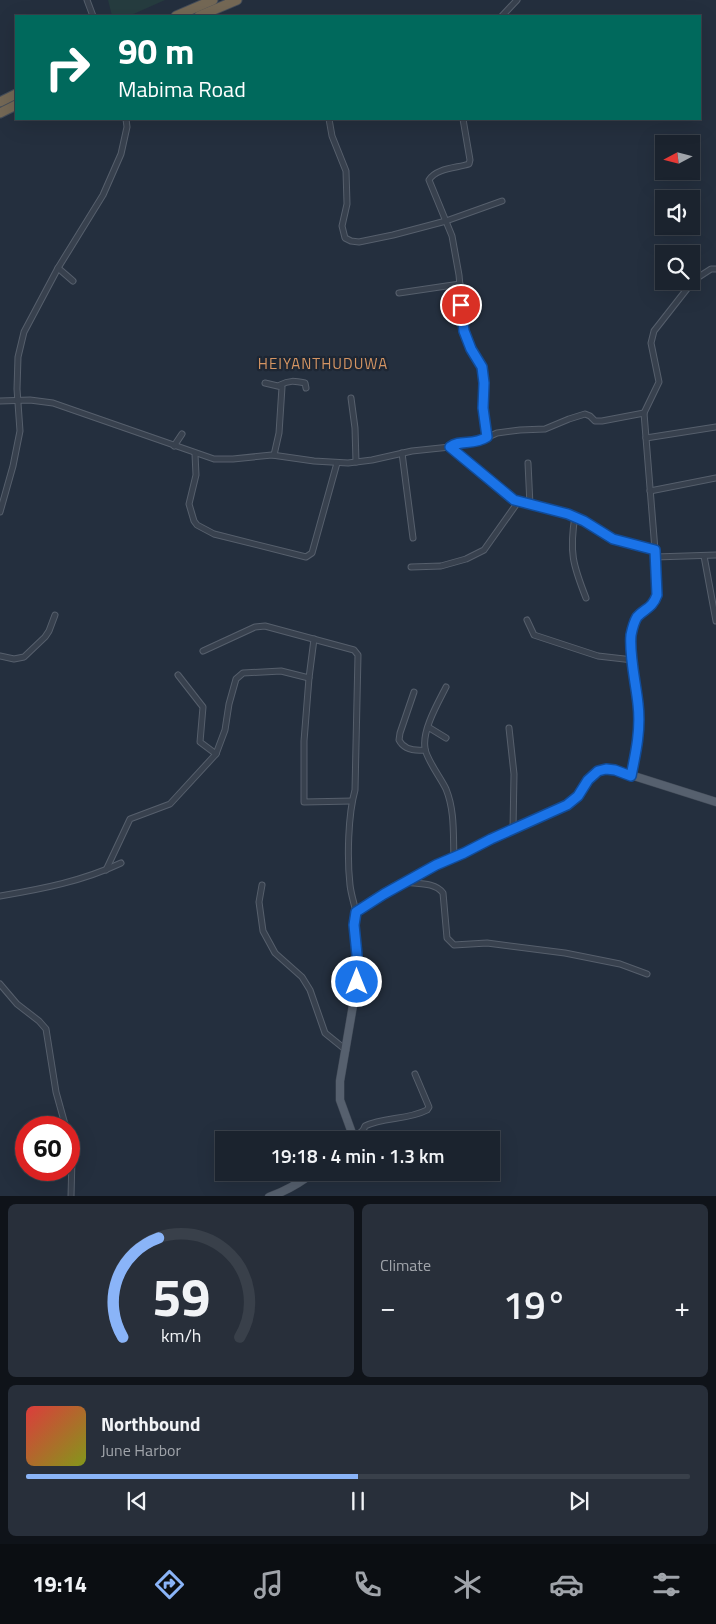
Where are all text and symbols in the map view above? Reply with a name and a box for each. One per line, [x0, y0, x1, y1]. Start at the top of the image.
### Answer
text: 90 m [118, 24, 194, 78]
icon: right [35, 35, 100, 100]
text: Mabima Road [118, 72, 246, 106]
north arrow [655, 135, 700, 180]
map controls [655, 135, 700, 290]
button: sound [655, 190, 700, 235]
button: search [655, 245, 700, 290]
pin [440, 284, 482, 326]
icon: arrive [447, 291, 475, 319]
district label: HEIYANTHUDUWA [258, 352, 388, 375]
position arrow [330, 955, 382, 1007]
speed limit sign: 60 [15, 1116, 80, 1181]
text: 19:18 · 4 min · 1.3 km [270, 1141, 445, 1170]
text: Climate [380, 1253, 431, 1277]
text: 59 [152, 1257, 210, 1336]
text: 19° [503, 1276, 567, 1334]
text: − [380, 1285, 396, 1328]
text: + [674, 1285, 690, 1328]
text: km/h [161, 1322, 201, 1349]
text: Northbound [101, 1409, 201, 1438]
text: June Harbor [101, 1438, 181, 1462]
icon: previous [123, 1487, 151, 1515]
icon: pause [344, 1487, 372, 1515]
icon: next [565, 1487, 593, 1515]
text: 19:14 [32, 1567, 87, 1601]
icon: directions [152, 1567, 187, 1602]
icon: music [251, 1567, 286, 1602]
icon: phone [350, 1567, 385, 1602]
icon: climate [450, 1567, 485, 1602]
icon: car [549, 1567, 584, 1602]
icon: filters [649, 1567, 684, 1602]

